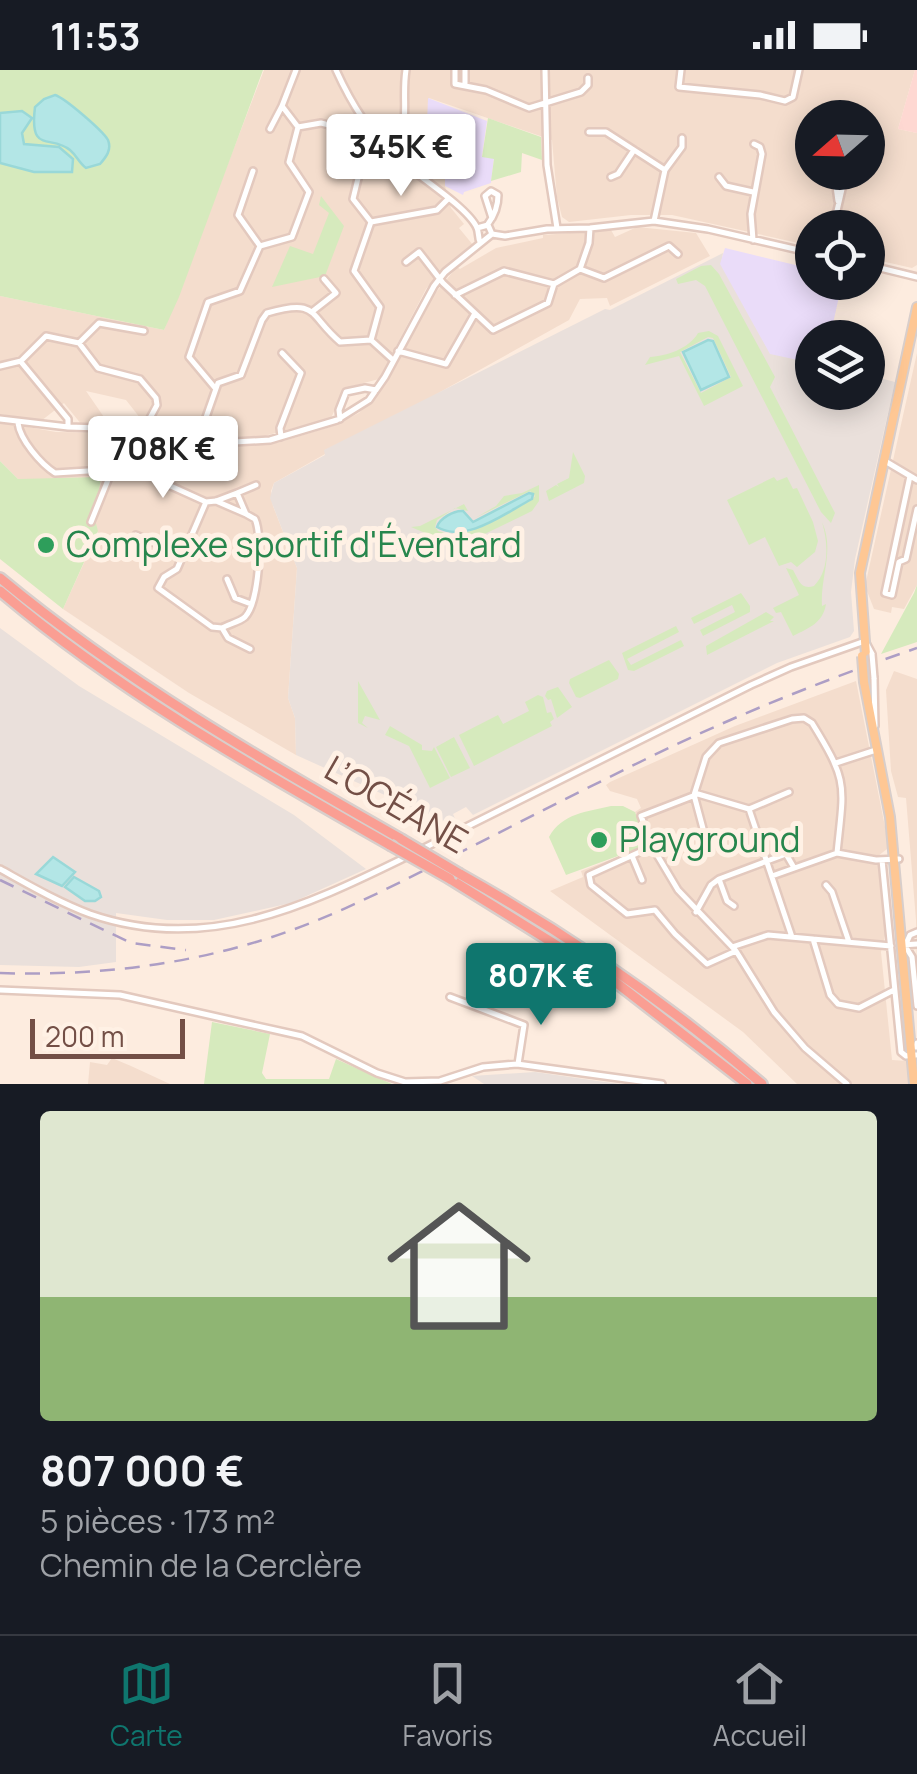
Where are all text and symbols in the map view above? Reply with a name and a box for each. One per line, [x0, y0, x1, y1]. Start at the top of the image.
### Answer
text: 11:53 [50, 9, 141, 61]
north arrow [795, 100, 885, 190]
map controls [795, 100, 885, 410]
pin: 345K € [320, 114, 482, 199]
text: 345K € [348, 124, 454, 168]
button: locate [795, 210, 885, 300]
button: layers [795, 320, 885, 410]
pin: 708K € [82, 416, 244, 501]
text: 708K € [110, 426, 216, 470]
place label: Complexe sportif d'Éventard [66, 520, 522, 568]
marker: Complexe sportif d'Éventard [35, 534, 57, 556]
street label: L’OCÉANE [316, 744, 477, 864]
place label: Playground [619, 815, 801, 863]
marker: Playground [588, 829, 610, 851]
pin: 807K € [460, 943, 622, 1028]
text: 807K € [488, 953, 594, 997]
scale bar [30, 1014, 185, 1058]
text: 200 m [45, 1017, 124, 1055]
icon: home [369, 1176, 549, 1356]
text: 807 000 € [40, 1441, 244, 1499]
text: 5 pièces · 173 m² [40, 1499, 275, 1543]
text: Chemin de la Cerclère [40, 1543, 362, 1587]
tab: Carte [110, 1656, 183, 1754]
tab: Favoris [403, 1656, 493, 1754]
tab: Accueil [713, 1656, 807, 1754]

